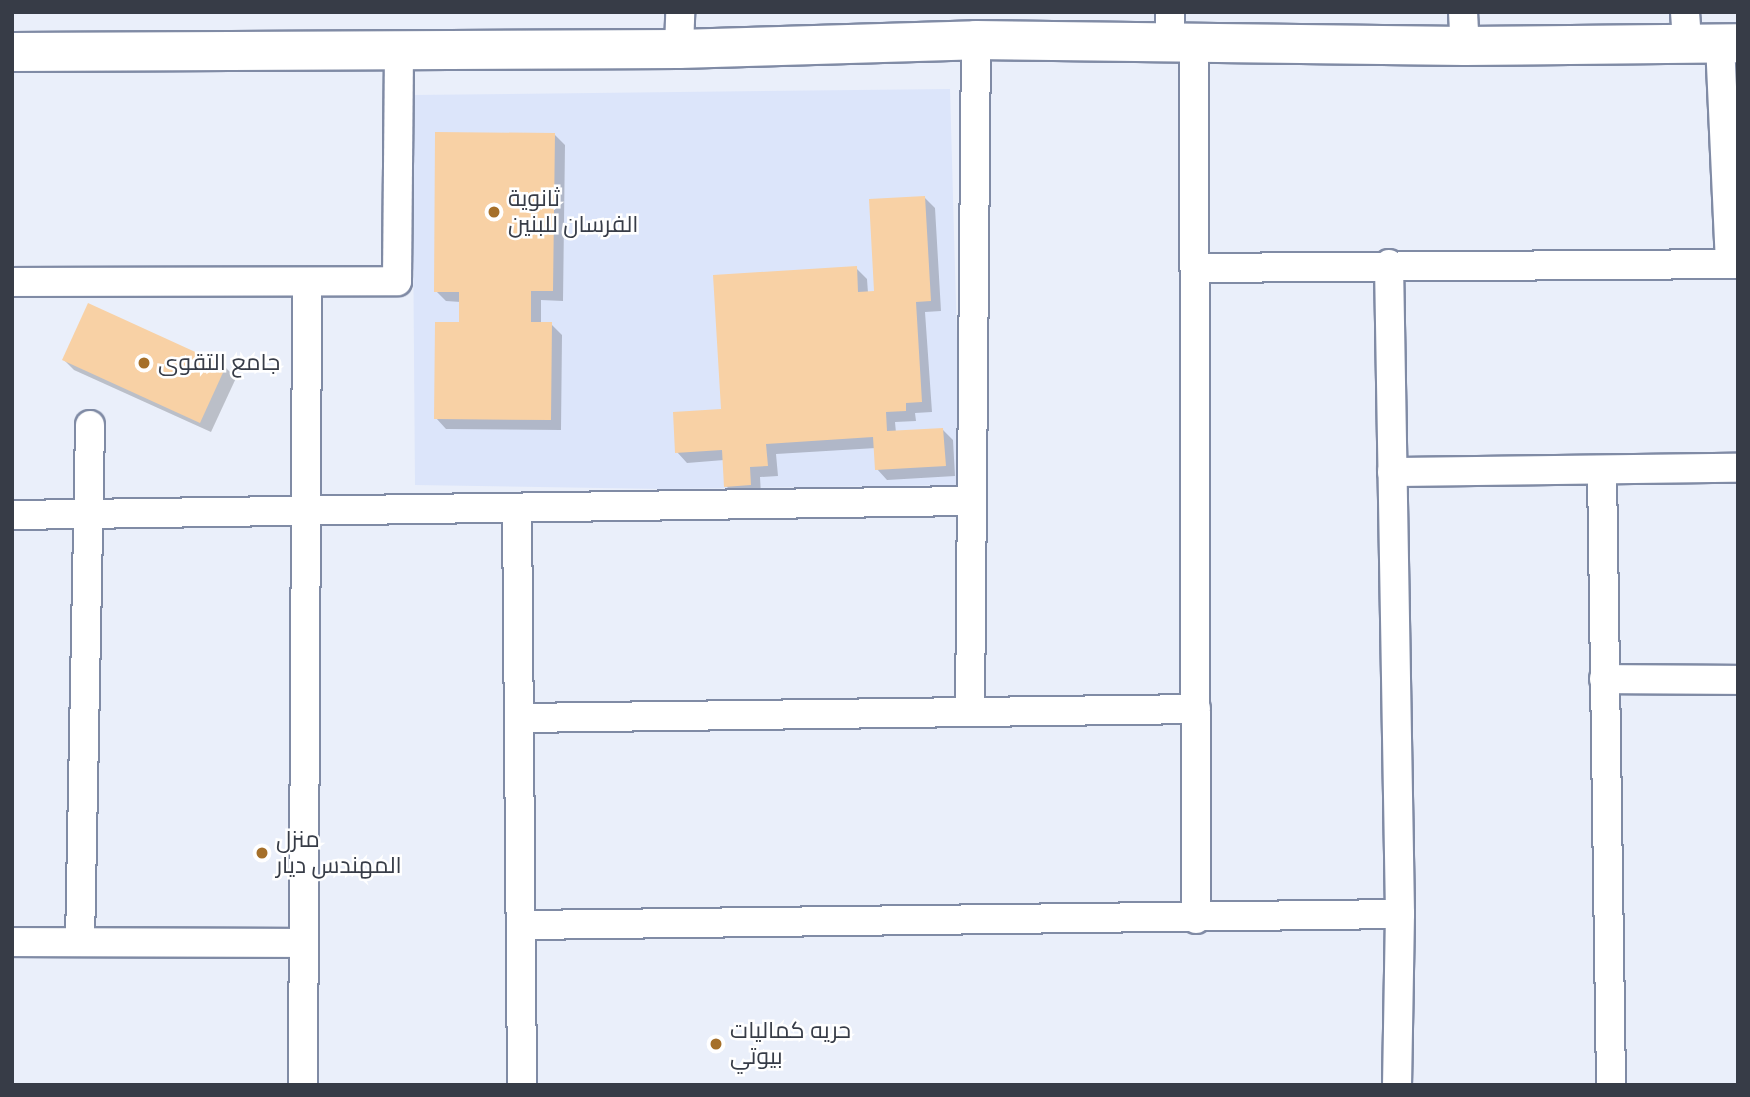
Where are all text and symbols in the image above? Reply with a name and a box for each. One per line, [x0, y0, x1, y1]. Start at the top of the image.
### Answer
place label: ثانوية الفرسان للبنين [508, 185, 638, 239]
marker: ثانوية الفرسان للبنين [486, 204, 502, 220]
place label: جامع التقوى [158, 349, 280, 377]
marker: جامع التقوى [136, 355, 152, 371]
place label: منزل المهندس ديار [276, 826, 402, 880]
marker: منزل المهندس ديار [254, 845, 270, 861]
place label: حريه كماليات بيوتي [730, 1017, 851, 1071]
marker: حريه كماليات بيوتي [708, 1036, 724, 1052]

